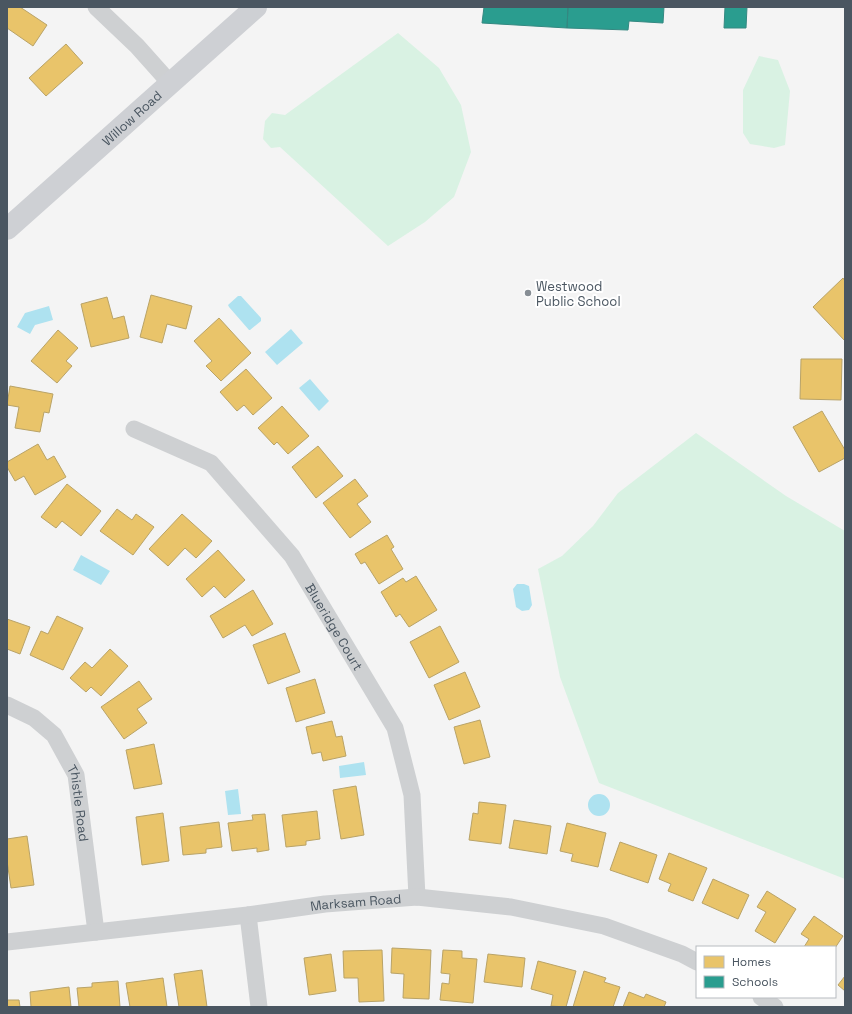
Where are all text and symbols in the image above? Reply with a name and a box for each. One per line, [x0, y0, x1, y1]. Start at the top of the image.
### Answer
street label: Willow Road [98, 87, 165, 149]
place label: Westwood Public School [536, 278, 621, 310]
marker: Westwood Public School [523, 288, 533, 298]
street label: Blueridge Court [302, 580, 367, 673]
street label: Thistle Road [63, 762, 93, 843]
street label: Marksam Road [309, 890, 402, 915]
legend [696, 946, 836, 998]
text: Homes [732, 954, 771, 970]
text: Schools [732, 974, 778, 990]

